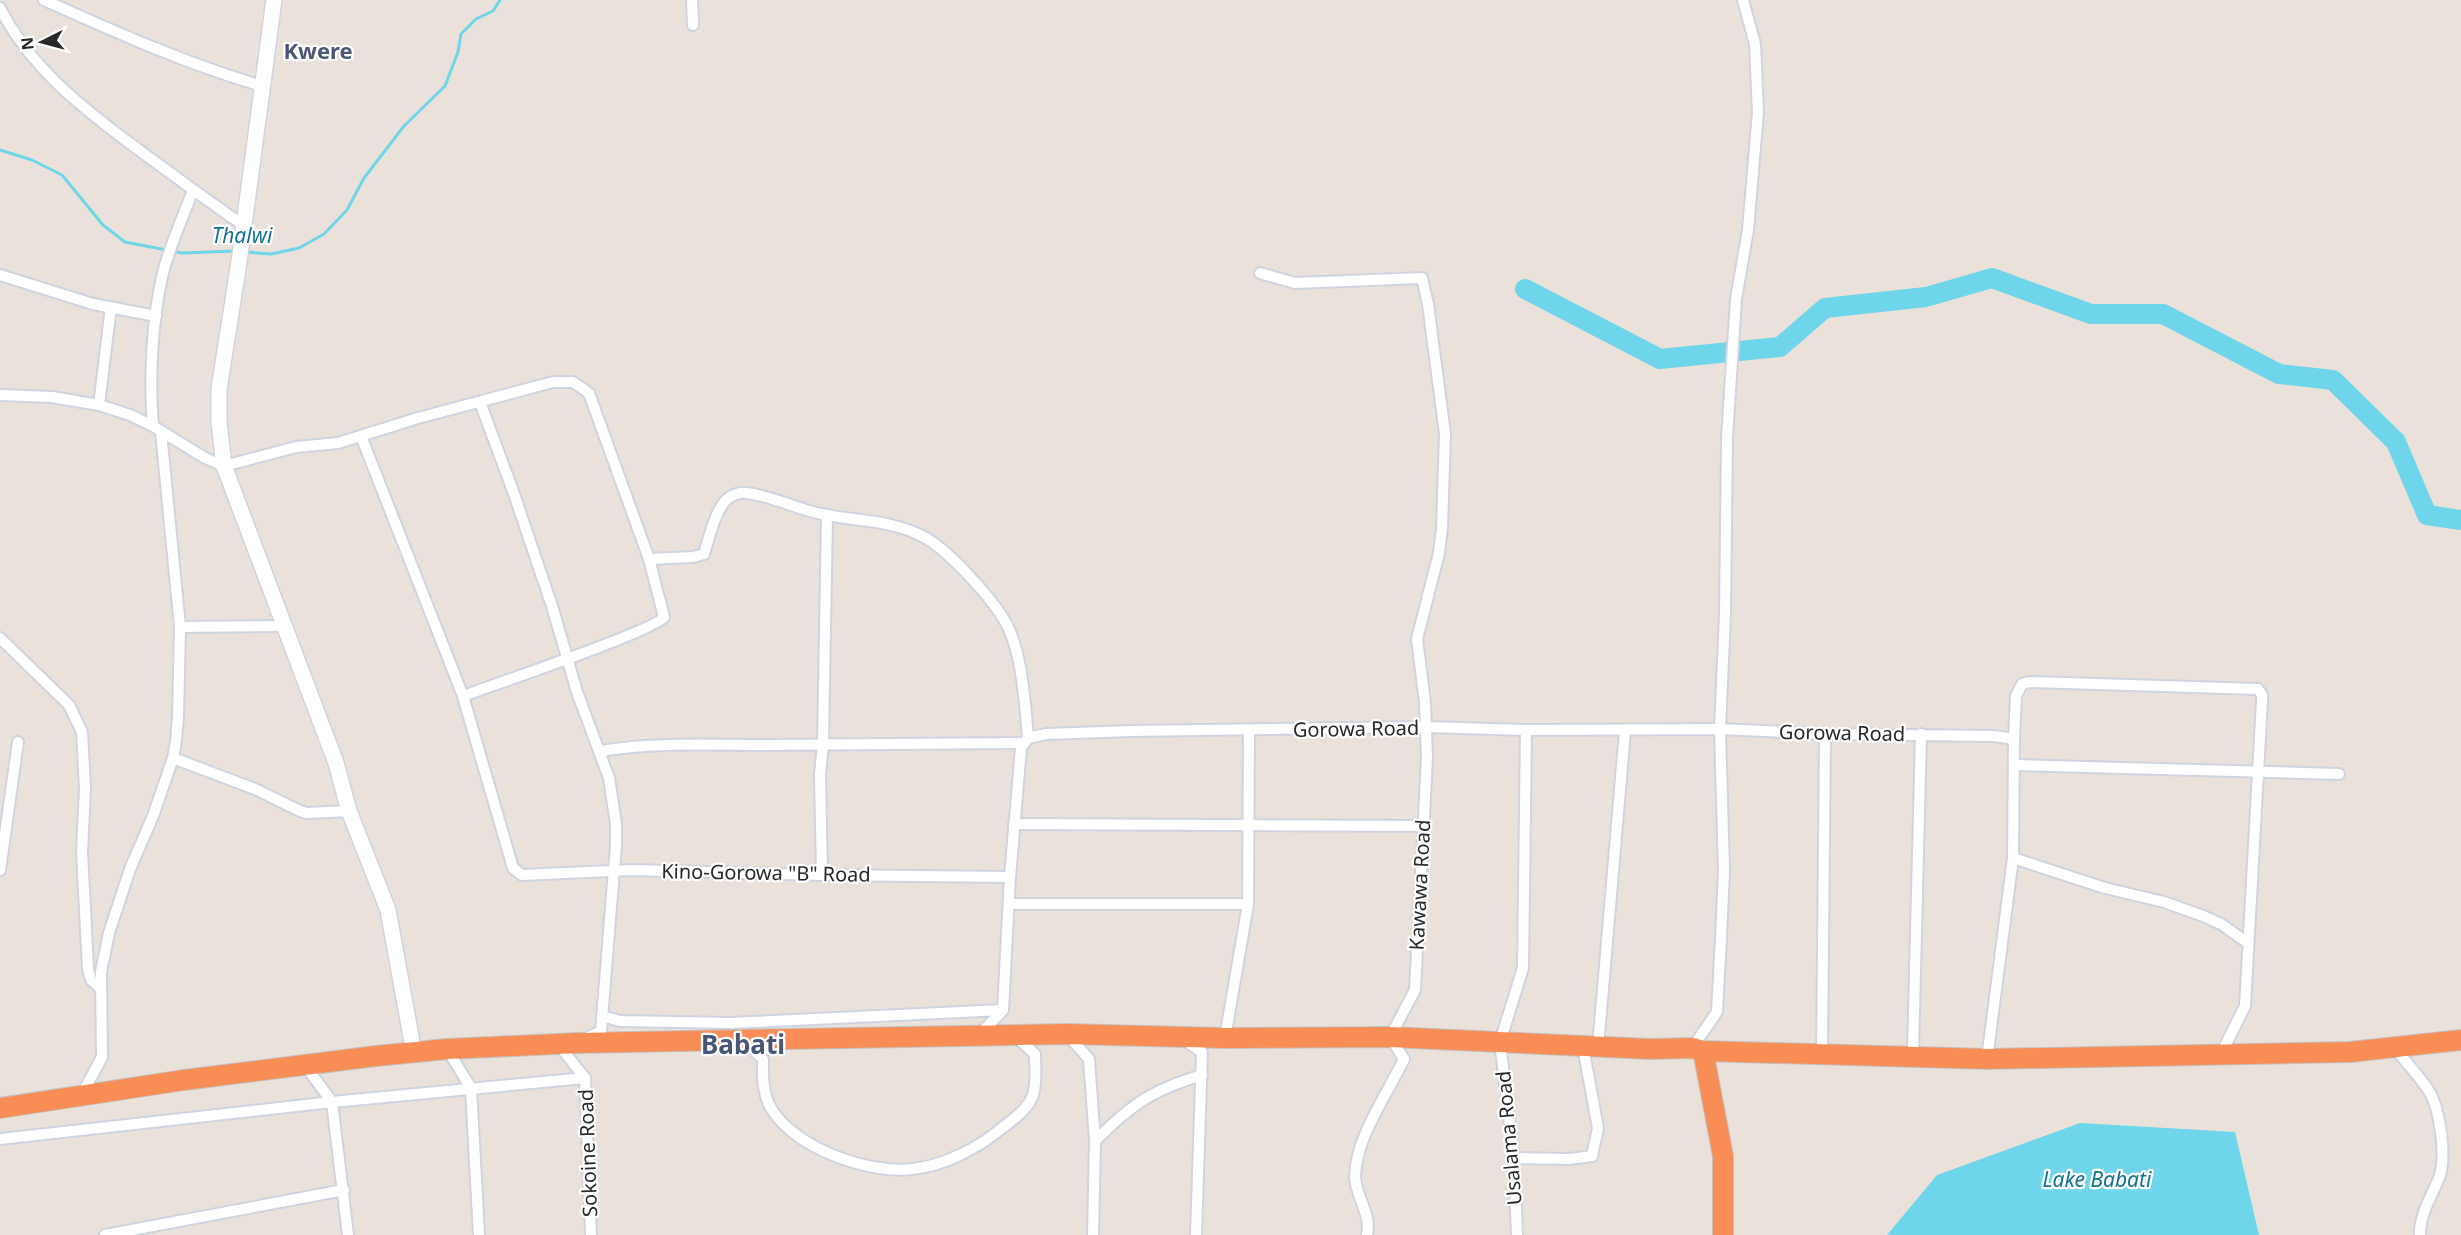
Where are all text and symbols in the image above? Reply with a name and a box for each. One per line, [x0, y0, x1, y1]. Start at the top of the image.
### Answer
north arrow [12, 12, 72, 72]
district label: Kwere [283, 35, 353, 65]
text: N [15, 36, 39, 51]
water label: Thalwi [212, 221, 273, 249]
street label: Gorowa Road [1293, 714, 1419, 743]
street label: Gorowa Road [1779, 718, 1905, 747]
street label: Kawawa Road [1403, 819, 1436, 951]
street label: Kino-Gorowa "B" Road [661, 857, 871, 888]
district label: Babati [701, 1026, 785, 1062]
street label: Usalama Road [1489, 1070, 1528, 1206]
street label: Sokoine Road [572, 1089, 603, 1217]
water label: Lake Babati [2043, 1165, 2152, 1193]

